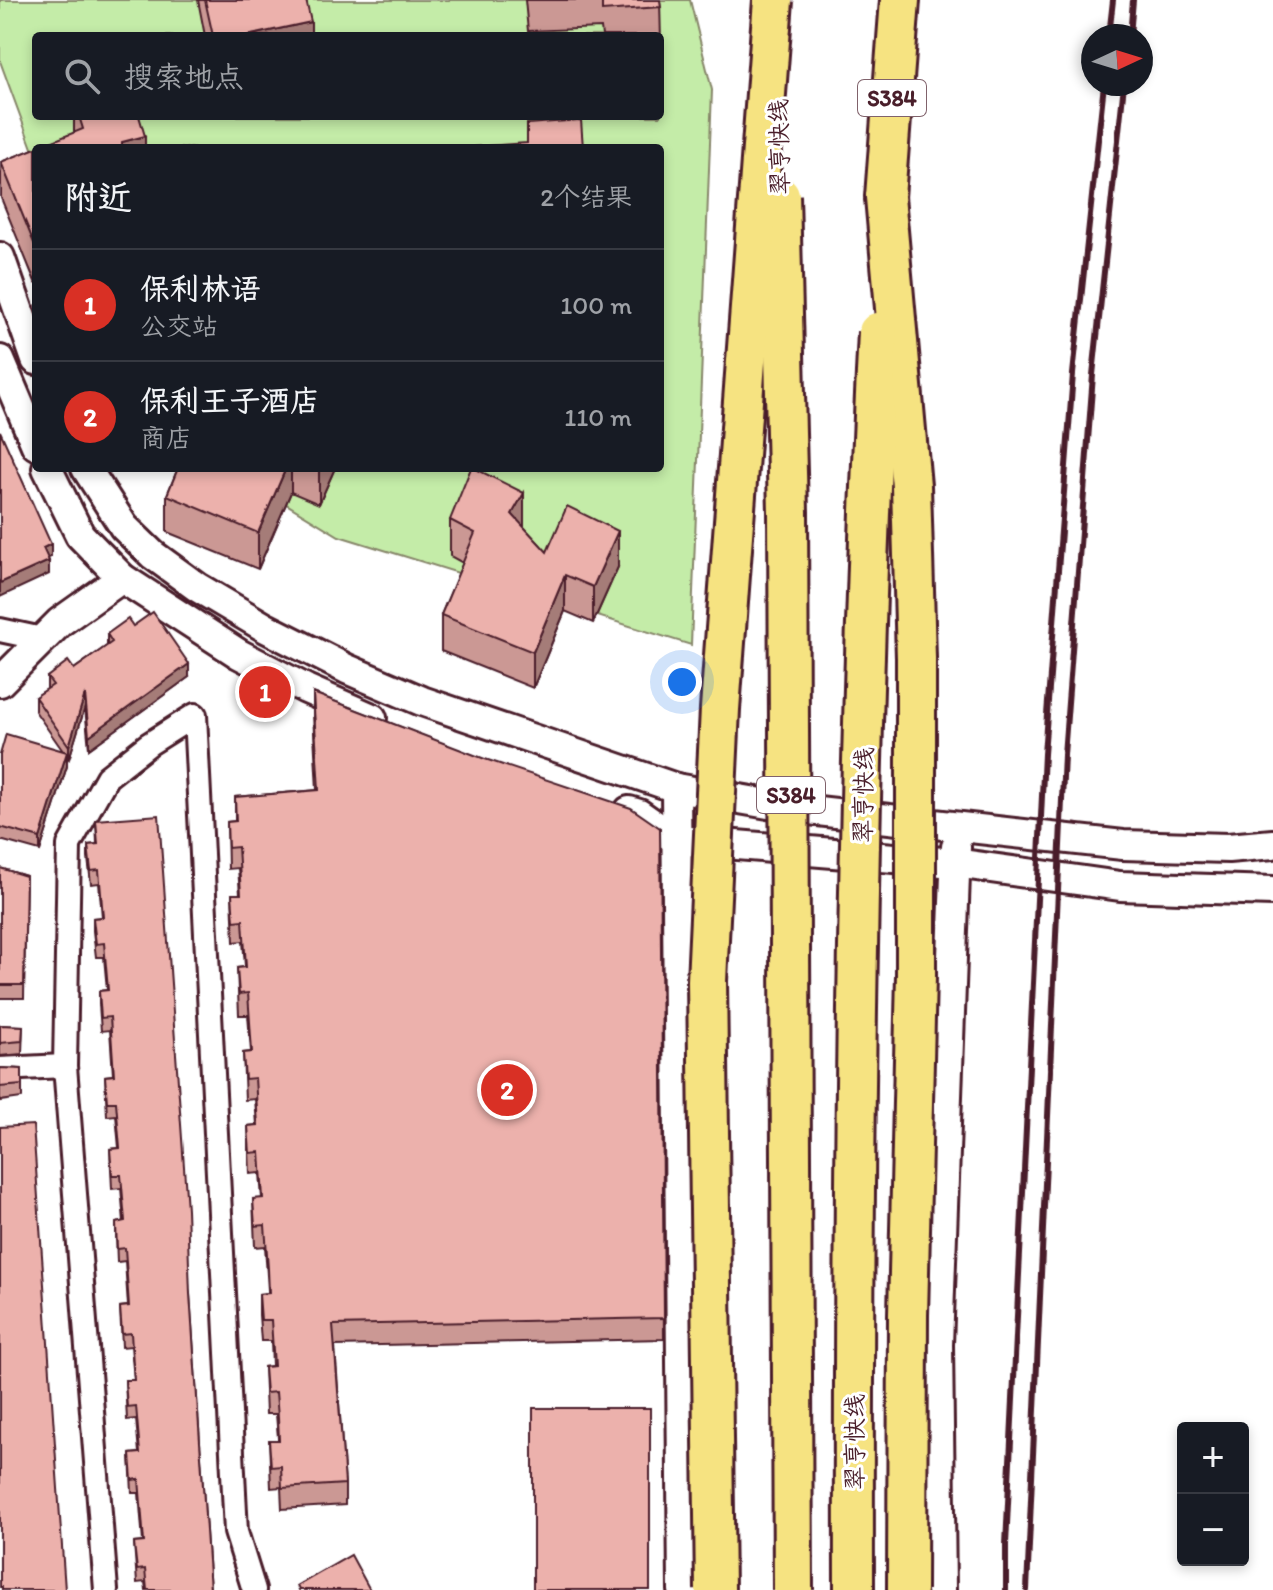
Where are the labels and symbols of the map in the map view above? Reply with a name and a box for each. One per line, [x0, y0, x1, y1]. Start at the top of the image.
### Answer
north arrow [1081, 24, 1153, 96]
road number: S384 [858, 80, 926, 116]
street label: 翠亨快线 [764, 99, 794, 195]
pin: 1 [239, 662, 291, 722]
your location [662, 662, 702, 702]
street label: 翠亨快线 [848, 747, 878, 843]
road number: S384 [757, 777, 825, 813]
pin: 2 [481, 1060, 533, 1120]
street label: 翠亨快线 [840, 1394, 869, 1490]

